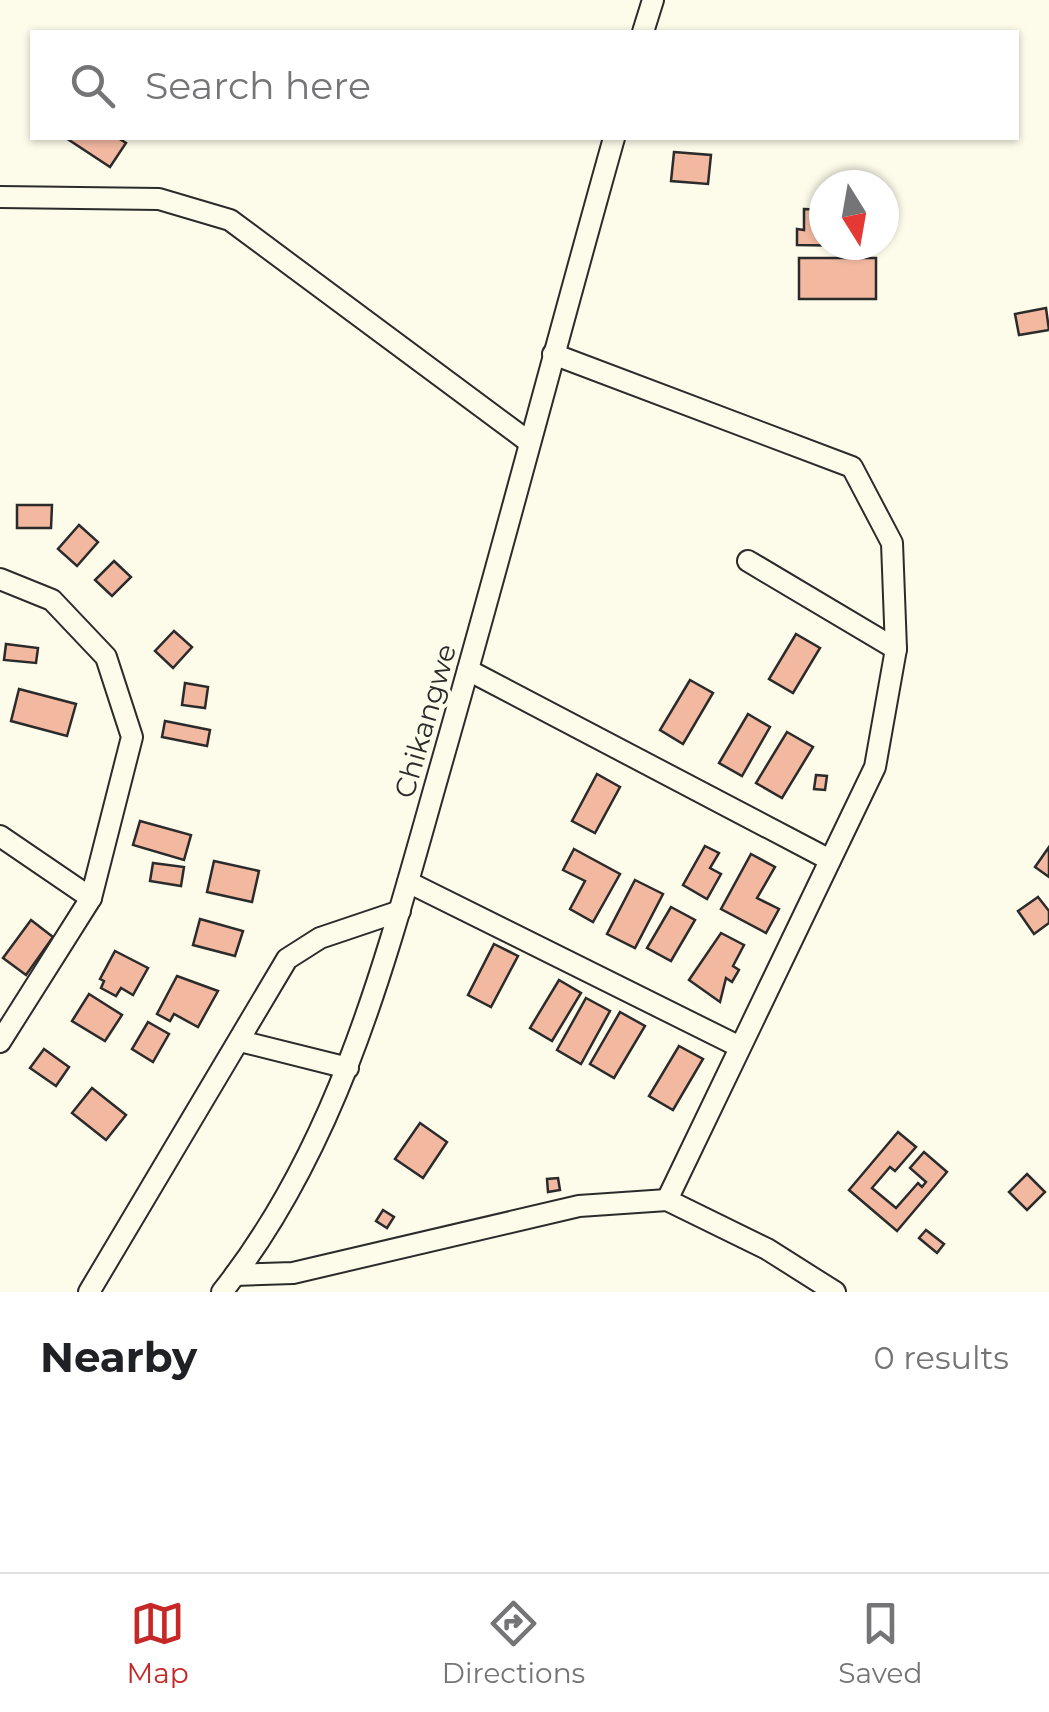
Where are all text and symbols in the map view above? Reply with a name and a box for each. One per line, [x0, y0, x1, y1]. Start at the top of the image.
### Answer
search box [30, 30, 1019, 140]
icon: search [65, 58, 120, 113]
text: Search here [145, 62, 371, 109]
north arrow [809, 170, 899, 260]
street label: Chikangwe [387, 640, 463, 802]
text: Nearby [40, 1331, 197, 1383]
text: 0 results [874, 1338, 1009, 1377]
tab: Map [127, 1596, 189, 1690]
tab: Directions [442, 1596, 585, 1690]
tab: Saved [838, 1596, 922, 1690]

